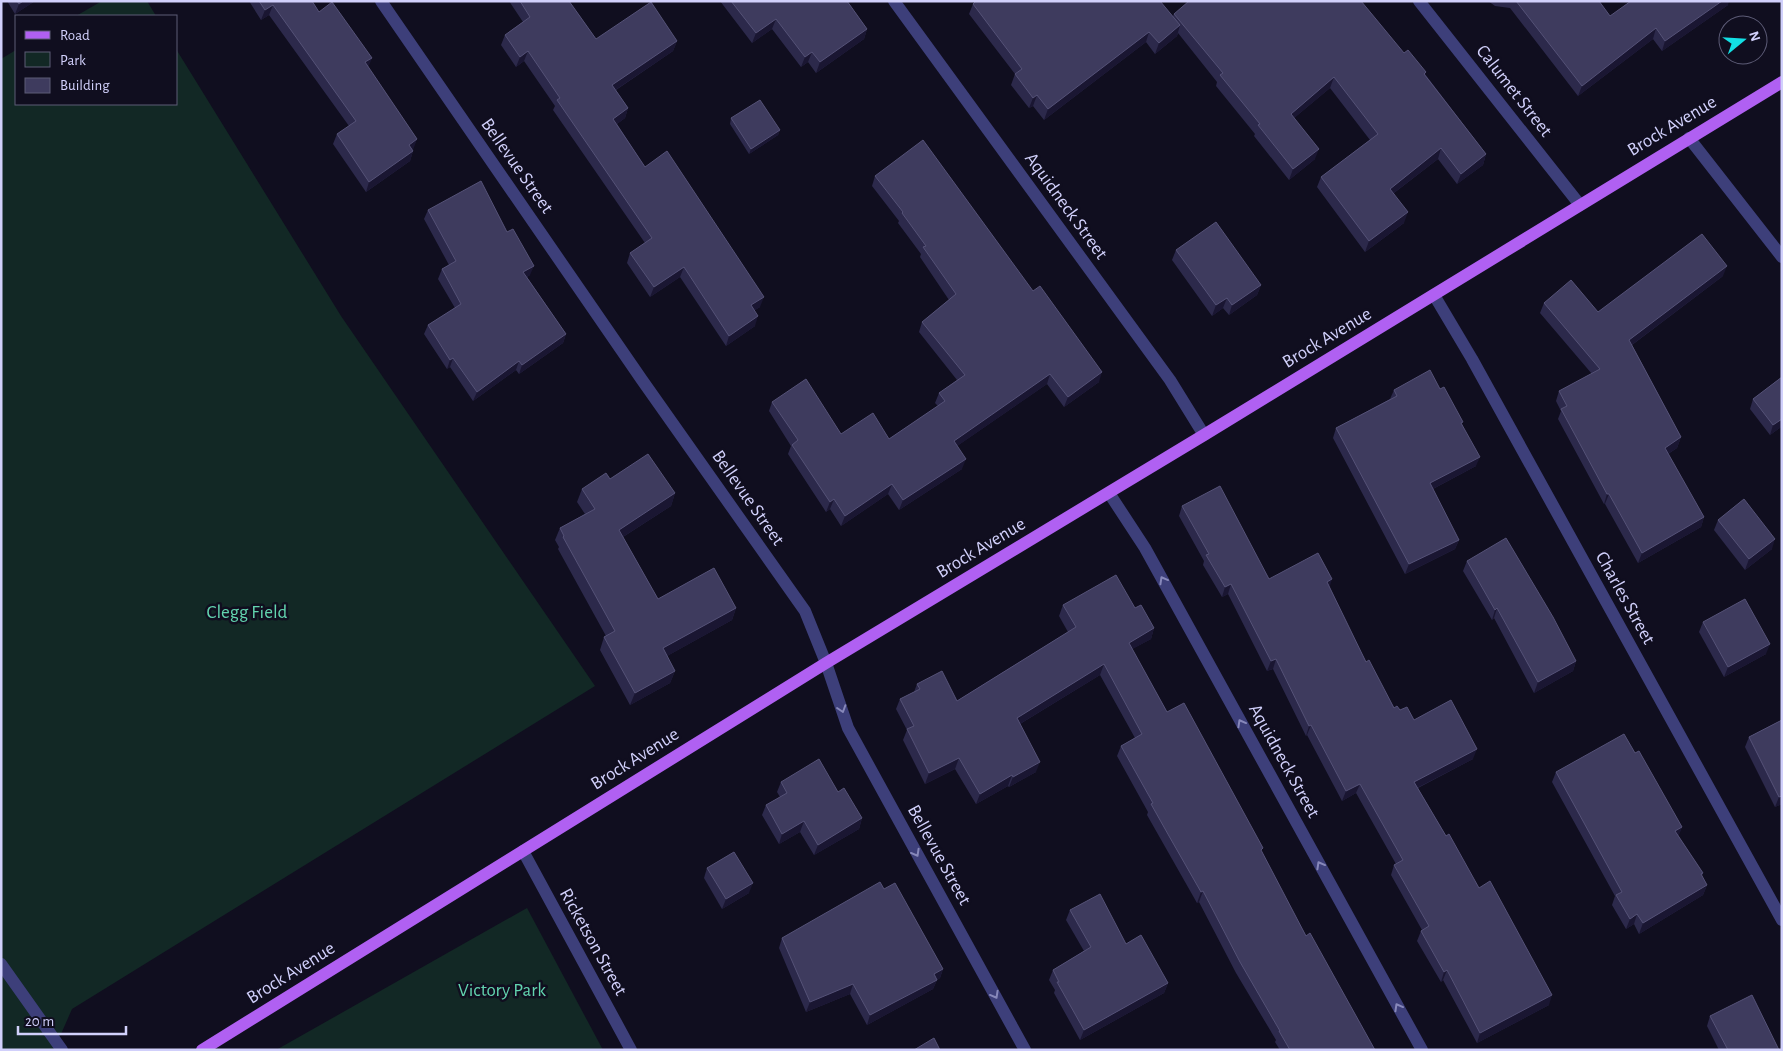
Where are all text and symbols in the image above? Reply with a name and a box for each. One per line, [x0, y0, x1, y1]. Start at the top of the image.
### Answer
legend [15, 15, 178, 105]
north arrow [1718, 15, 1768, 65]
text: Road [60, 28, 90, 43]
text: N [1746, 29, 1763, 43]
street label: Calumet Street [1472, 42, 1556, 140]
text: Park [60, 53, 86, 68]
text: Building [60, 78, 110, 93]
street label: Brock Avenue [1624, 92, 1720, 160]
street label: Bellevue Street [477, 115, 557, 217]
street label: Aquidneck Street [1021, 149, 1111, 263]
street label: Brock Avenue [1279, 304, 1375, 372]
street label: Bellevue Street [708, 447, 788, 549]
street label: Brock Avenue [933, 514, 1029, 582]
street label: Charles Street [1592, 548, 1658, 648]
one-way arrow [1159, 577, 1169, 586]
park label: Clegg Field [207, 603, 288, 622]
street label: Aquidneck Street [1245, 701, 1323, 821]
one-way arrow [836, 704, 846, 713]
one-way arrow [1237, 719, 1247, 728]
street label: Brock Avenue [588, 724, 682, 794]
street label: Bellevue Street [904, 802, 974, 908]
one-way arrow [910, 848, 920, 857]
one-way arrow [1316, 861, 1326, 870]
street label: Ricketson Street [556, 885, 630, 999]
street label: Brock Avenue [244, 938, 338, 1008]
park label: Victory Park [458, 981, 546, 1000]
one-way arrow [989, 990, 999, 999]
one-way arrow [1394, 1003, 1404, 1012]
scale bar [18, 1004, 125, 1036]
text: 20 m [25, 1014, 54, 1029]

